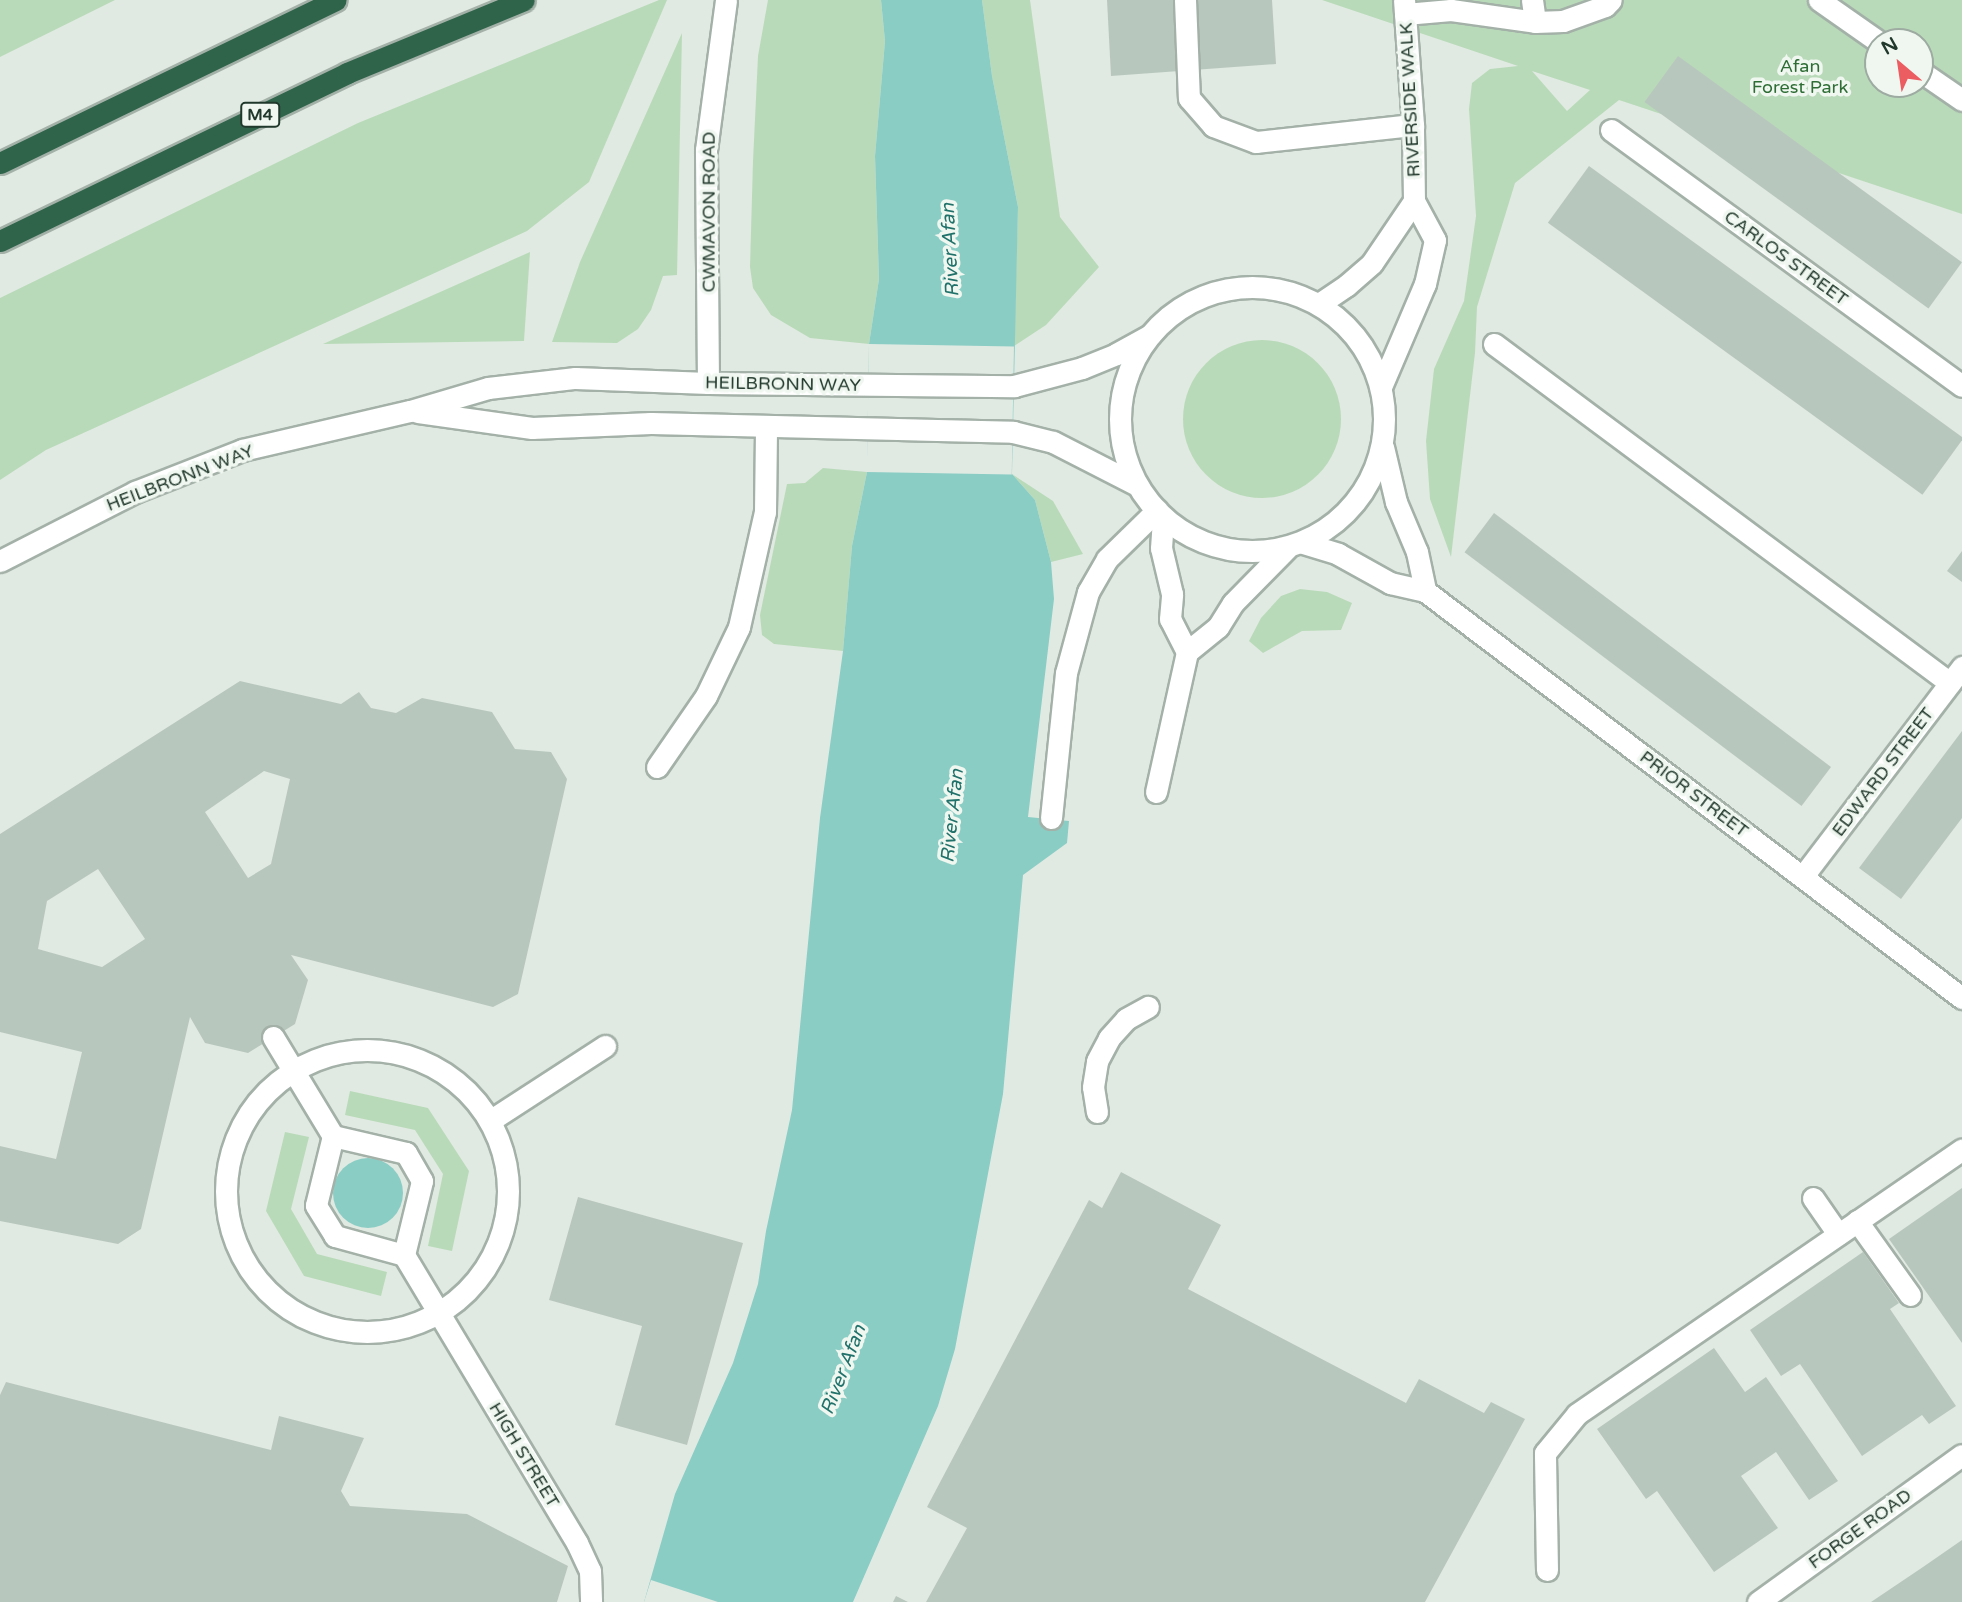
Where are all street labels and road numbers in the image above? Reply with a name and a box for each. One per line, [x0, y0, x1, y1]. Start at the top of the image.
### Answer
street label: RIVERSIDE WALK [1395, 22, 1425, 178]
road number: M4 [239, 102, 281, 127]
street label: CWMAVON ROAD [698, 132, 720, 292]
street label: CARLOS STREET [1720, 206, 1852, 310]
street label: HEILBRONN WAY [705, 372, 861, 396]
street label: HEILBRONN WAY [103, 440, 257, 516]
street label: EDWARD STREET [1828, 703, 1938, 841]
street label: PRIOR STREET [1635, 746, 1753, 842]
street label: HIGH STREET [484, 1399, 564, 1511]
street label: FORGE ROAD [1804, 1484, 1916, 1574]

